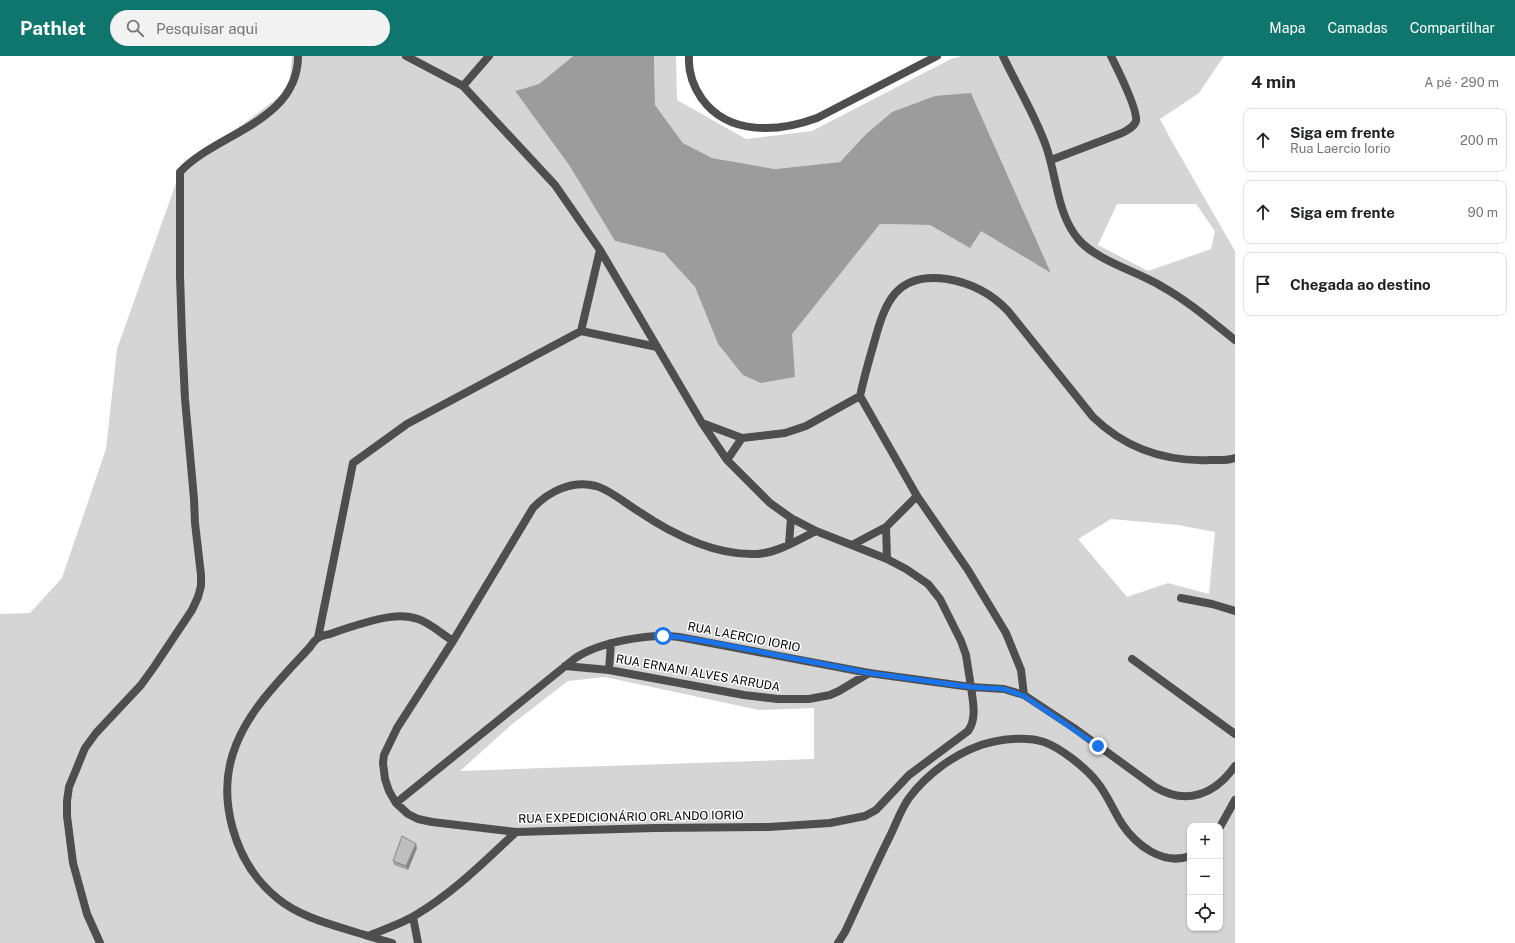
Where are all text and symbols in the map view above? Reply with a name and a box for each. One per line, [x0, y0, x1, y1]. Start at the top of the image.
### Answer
search box [110, 10, 390, 46]
text: Pathlet [20, 17, 86, 39]
icon: search [124, 17, 146, 39]
text: Pesquisar aqui [156, 20, 258, 37]
text: Mapa [1269, 20, 1305, 36]
text: Camadas [1327, 20, 1388, 36]
text: Compartilhar [1410, 20, 1495, 36]
text: 4 min [1251, 72, 1296, 92]
text: A pé · 290 m [1424, 75, 1499, 90]
text: Siga em frente [1290, 124, 1395, 141]
icon: ahead [1252, 129, 1274, 151]
text: 200 m [1460, 133, 1498, 148]
text: Rua Laercio Iorio [1290, 141, 1391, 156]
icon: ahead [1252, 201, 1274, 223]
text: Siga em frente [1290, 204, 1395, 221]
text: 90 m [1468, 205, 1498, 220]
icon: arrive [1252, 273, 1274, 295]
text: Chegada ao destino [1290, 276, 1431, 293]
street label: RUA LAERCIO IORIO [687, 619, 802, 655]
route start [654, 627, 672, 645]
street label: RUA ERNANI ALVES ARRUDA [615, 652, 782, 694]
route end [1089, 737, 1107, 755]
street label: RUA EXPEDICIONÁRIO ORLANDO IORIO [518, 808, 744, 826]
map controls [1187, 823, 1223, 931]
button: + [1187, 823, 1223, 859]
button: − [1187, 859, 1223, 895]
button: locate [1187, 895, 1223, 931]

